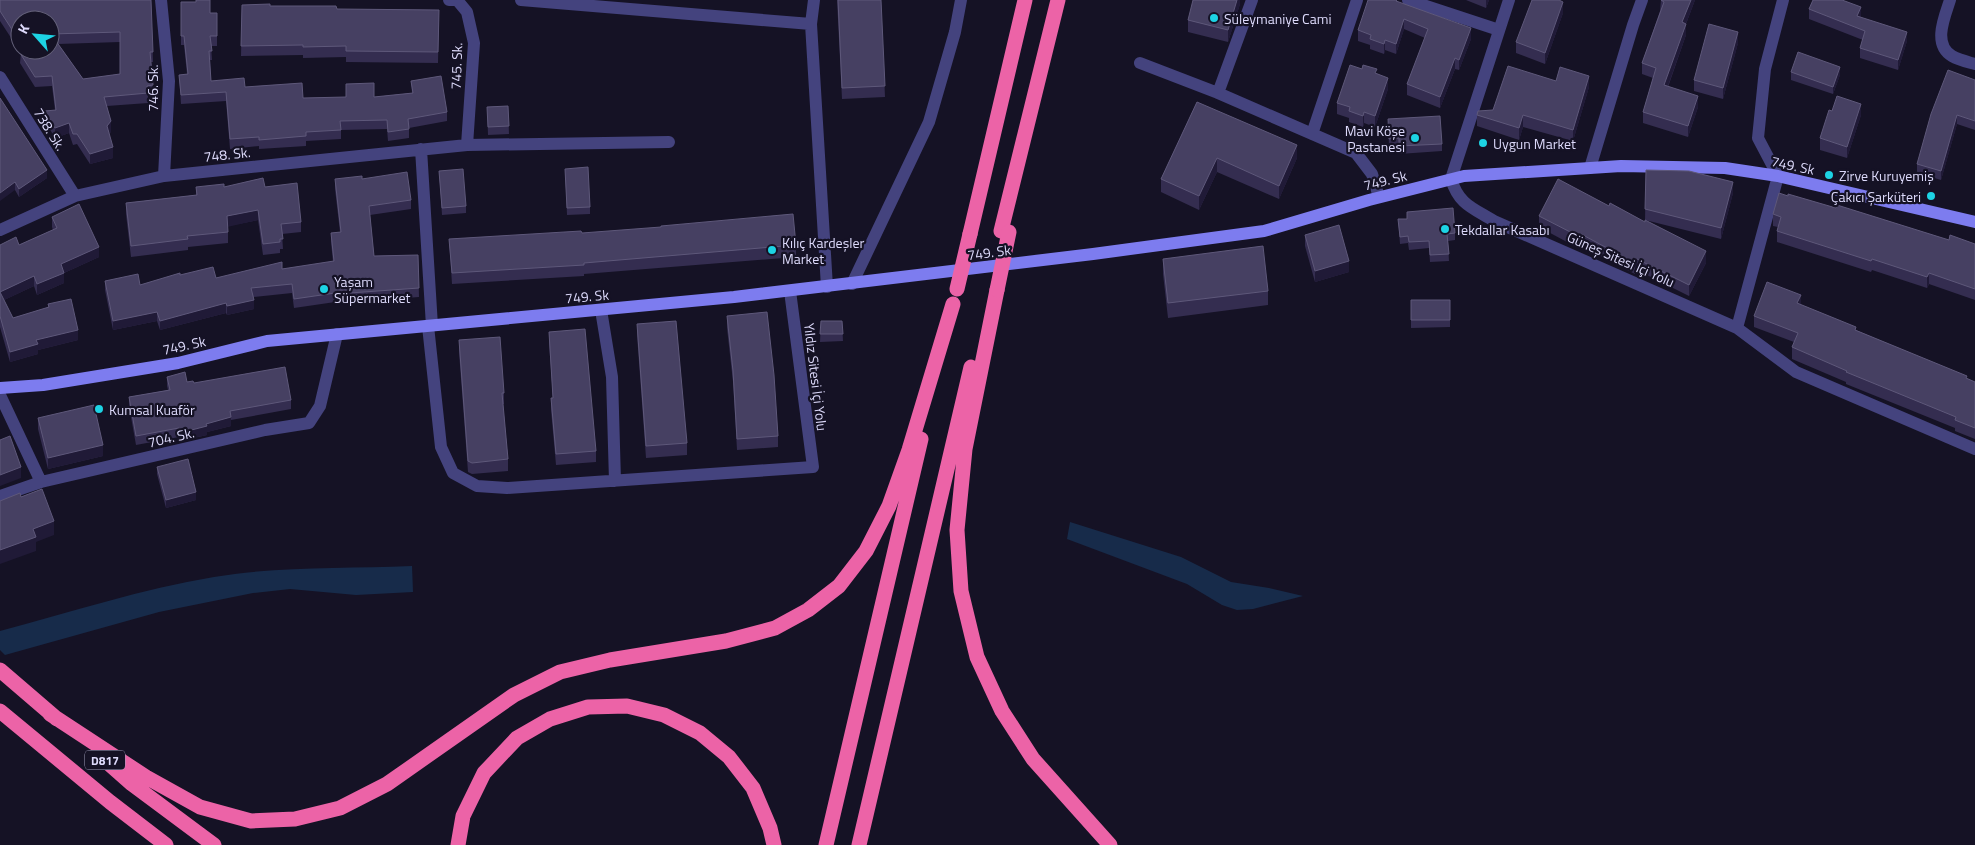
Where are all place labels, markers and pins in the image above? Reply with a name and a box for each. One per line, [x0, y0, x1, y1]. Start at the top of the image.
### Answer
place label: Süleymaniye Cami [1224, 8, 1331, 29]
marker: Süleymaniye Cami [1208, 12, 1220, 24]
place label: Mavi Köşe Pastanesi [1345, 120, 1405, 157]
marker: Mavi Köşe Pastanesi [1409, 132, 1421, 144]
place label: Uygun Market [1493, 133, 1576, 154]
marker: Uygun Market [1477, 137, 1489, 149]
place label: Zirve Kuruyemiş [1839, 165, 1934, 186]
marker: Zirve Kuruyemiş [1823, 169, 1835, 181]
place label: Çakıcı Şarküteri [1831, 186, 1921, 207]
marker: Çakıcı Şarküteri [1925, 190, 1937, 202]
place label: Tekdallar Kasabı [1455, 219, 1549, 240]
marker: Tekdallar Kasabı [1439, 223, 1451, 235]
place label: Kılıç Kardeşler Market [782, 232, 864, 269]
marker: Kılıç Kardeşler Market [766, 244, 778, 256]
place label: Yaşam Süpermarket [334, 271, 410, 308]
marker: Yaşam Süpermarket [318, 283, 330, 295]
place label: Kumsal Kuaför [109, 399, 195, 420]
marker: Kumsal Kuaför [93, 403, 105, 415]

